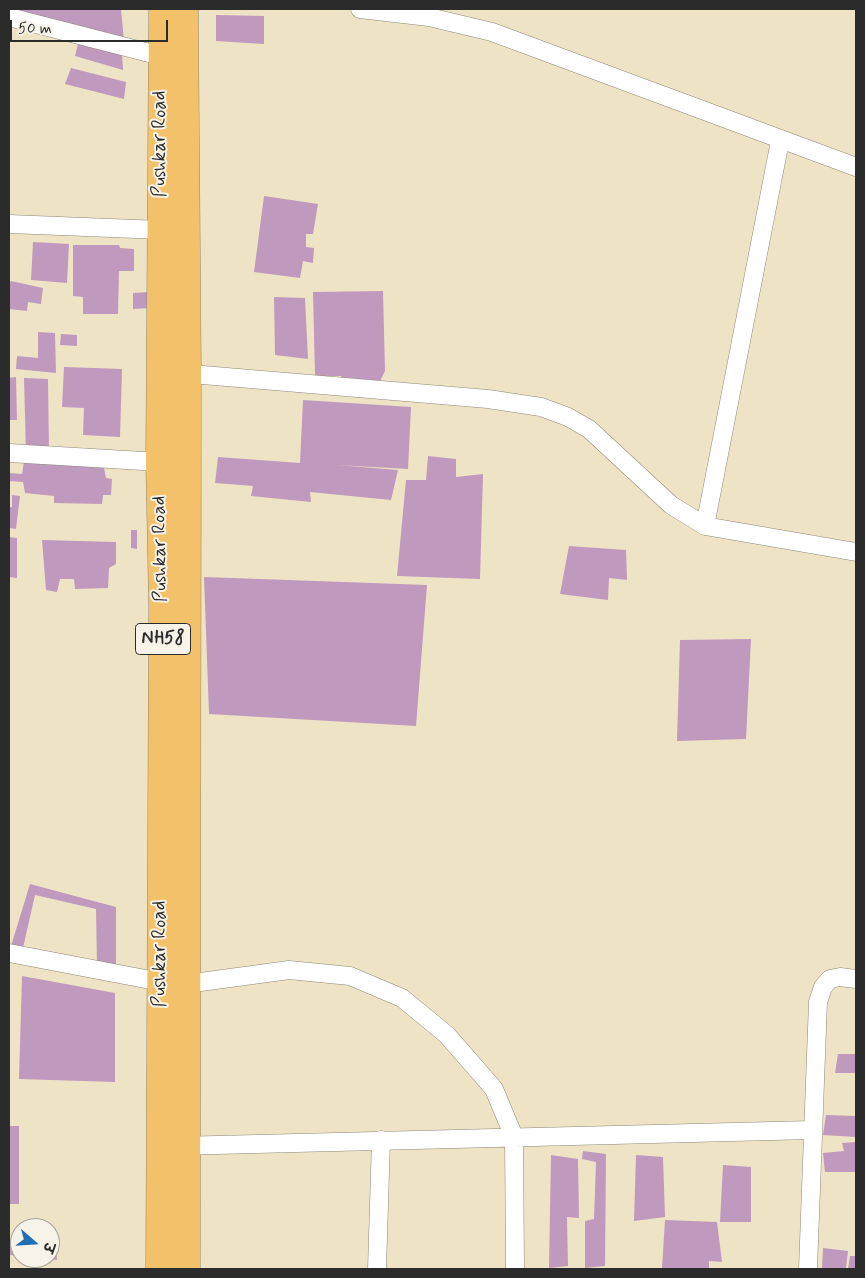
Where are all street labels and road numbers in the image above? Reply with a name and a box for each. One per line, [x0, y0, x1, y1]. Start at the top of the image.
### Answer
street label: Pushkar Road [150, 91, 172, 197]
street label: Pushkar Road [149, 496, 173, 602]
road number: NH58 [136, 624, 190, 654]
street label: Pushkar Road [150, 901, 172, 1007]

